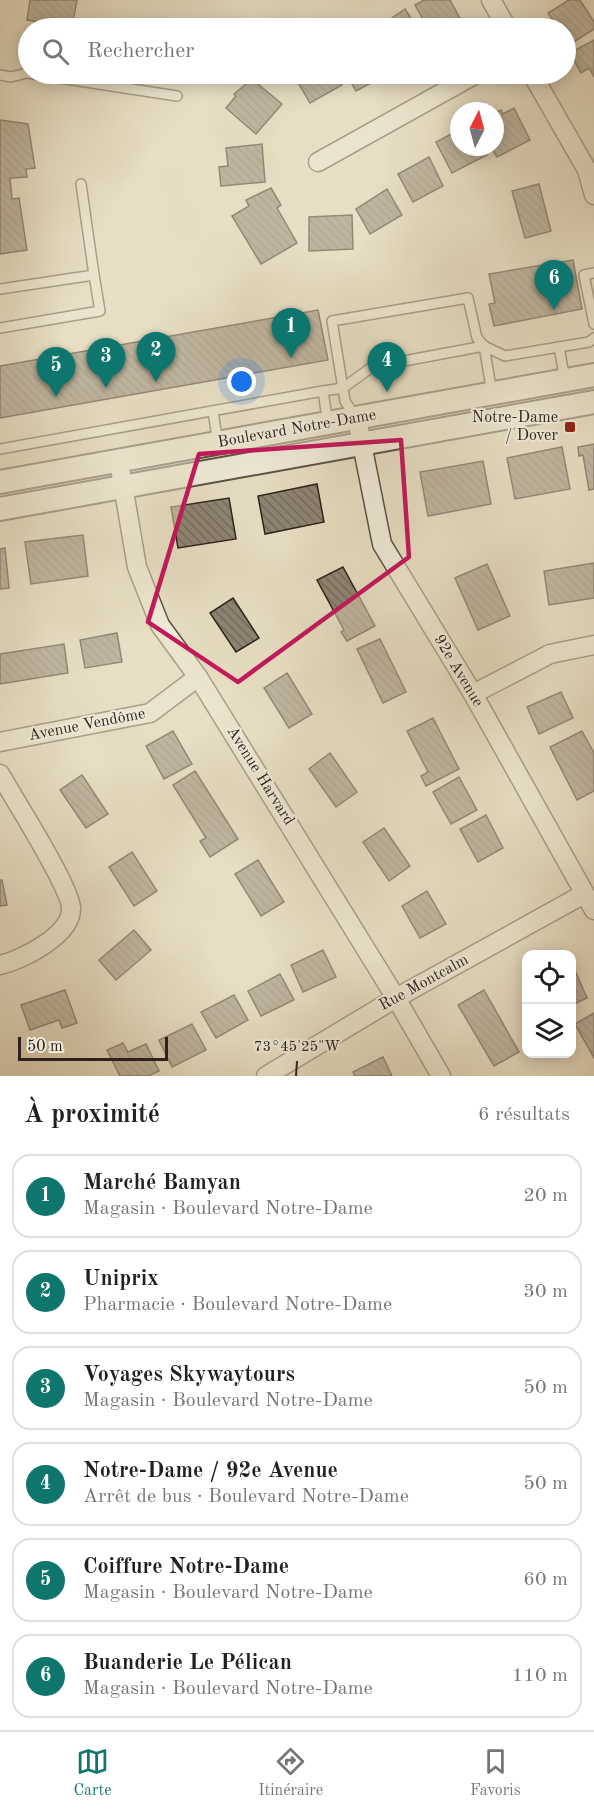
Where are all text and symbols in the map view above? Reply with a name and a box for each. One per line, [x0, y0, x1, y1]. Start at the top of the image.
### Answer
search box [18, 18, 576, 84]
icon: search [39, 35, 72, 68]
text: Rechercher [87, 40, 194, 62]
north arrow [450, 102, 504, 156]
pin: 6 [534, 260, 574, 310]
pin: 1 [272, 308, 310, 358]
pin: 2 [136, 332, 176, 382]
pin: 3 [86, 338, 126, 388]
pin: 4 [368, 342, 406, 392]
pin: 5 [36, 348, 76, 397]
your location [227, 367, 256, 396]
street label: Boulevard Notre-Dame [217, 407, 377, 451]
place label: Notre-Dame / Dover [472, 410, 558, 444]
marker: Notre-Dame / Dover [563, 420, 577, 434]
street label: 92e Avenue [430, 632, 486, 710]
street label: Avenue Vendôme [27, 706, 147, 744]
street label: Avenue Harvard [223, 724, 297, 828]
map controls [522, 950, 576, 1058]
button: locate [522, 950, 576, 1004]
street label: Rue Montcalm [377, 952, 472, 1014]
button: layers [522, 1004, 576, 1058]
scale bar [18, 1034, 168, 1062]
text: 50 m [27, 1039, 63, 1055]
text: 73°45'25"W [254, 1040, 340, 1055]
text: À proximité [24, 1102, 160, 1128]
text: 6 résultats [478, 1105, 570, 1125]
text: Marché Bamyan [83, 1172, 241, 1194]
text: 1 [40, 1186, 51, 1206]
text: 20 m [523, 1186, 568, 1206]
text: Magasin · Boulevard Notre-Dame [83, 1199, 373, 1219]
text: Uniprix [83, 1268, 159, 1290]
text: 2 [40, 1282, 51, 1302]
text: 30 m [523, 1282, 568, 1302]
text: Pharmacie · Boulevard Notre-Dame [83, 1295, 392, 1315]
text: Voyages Skywaytours [83, 1364, 295, 1386]
text: 3 [40, 1378, 51, 1398]
text: 50 m [523, 1378, 568, 1398]
text: Magasin · Boulevard Notre-Dame [83, 1391, 373, 1411]
text: Notre-Dame / 92e Avenue [83, 1460, 338, 1482]
text: 4 [40, 1474, 51, 1494]
text: 50 m [523, 1474, 568, 1494]
text: Arrêt de bus · Boulevard Notre-Dame [83, 1487, 409, 1507]
text: Coiffure Notre-Dame [83, 1556, 289, 1578]
text: 5 [40, 1570, 51, 1590]
text: 60 m [523, 1570, 568, 1590]
text: Magasin · Boulevard Notre-Dame [83, 1583, 373, 1603]
text: Buanderie Le Pélican [83, 1652, 292, 1674]
text: 6 [40, 1666, 51, 1686]
text: 110 m [512, 1666, 568, 1686]
text: Magasin · Boulevard Notre-Dame [83, 1679, 373, 1699]
tab: Carte [73, 1745, 112, 1801]
tab: Itinéraire [258, 1745, 323, 1801]
tab: Favoris [470, 1745, 521, 1801]

